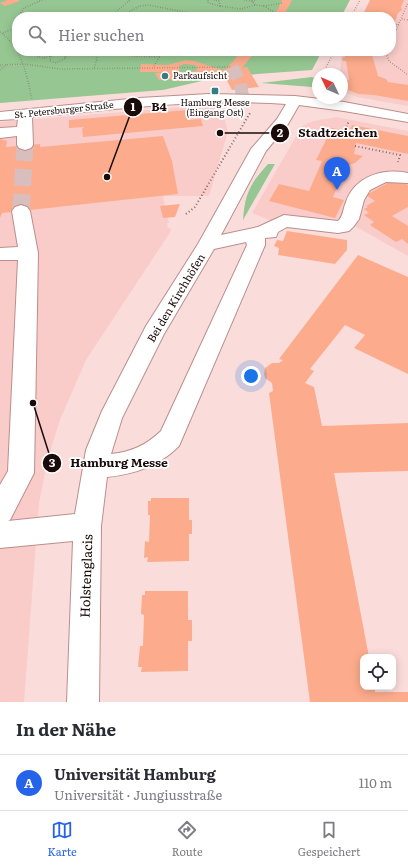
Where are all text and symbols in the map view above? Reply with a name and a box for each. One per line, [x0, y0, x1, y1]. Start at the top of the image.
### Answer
search box [12, 12, 396, 56]
icon: search [26, 23, 48, 45]
text: Hier suchen [58, 23, 144, 46]
place label: Parkaufsicht [173, 68, 228, 82]
north arrow [312, 68, 348, 104]
marker: Parkaufsicht [160, 71, 170, 81]
marker: Hamburg Messe (Eingang Ost) [210, 86, 220, 96]
callout: B4 [123, 95, 175, 119]
place label: Hamburg Messe (Eingang Ost) [180, 95, 250, 119]
street label: St. Petersburger Straße [14, 97, 114, 121]
text: 1 [131, 97, 136, 115]
text: B4 [151, 97, 168, 115]
callout: Stadtzeichen [270, 121, 385, 145]
text: 2 [277, 123, 284, 141]
text: Stadtzeichen [298, 123, 378, 141]
pin: A [324, 157, 350, 190]
street label: Bei den Kirchhöfen [142, 250, 208, 345]
your location [241, 366, 261, 386]
callout: Hamburg Messe [42, 451, 176, 475]
text: 3 [49, 453, 56, 471]
text: Hamburg Messe [70, 453, 168, 471]
street label: Holstenglacis [75, 534, 96, 618]
map controls [360, 654, 396, 690]
button: locate [360, 654, 396, 690]
text: In der Nähe [16, 716, 116, 741]
text: Universität Hamburg [54, 762, 216, 785]
text: A [24, 773, 34, 792]
text: 110 m [359, 773, 392, 792]
text: Universität · Jungiusstraße [54, 785, 222, 804]
tab: Karte [48, 819, 77, 859]
tab: Route [172, 819, 203, 859]
tab: Gespeichert [298, 819, 360, 859]

